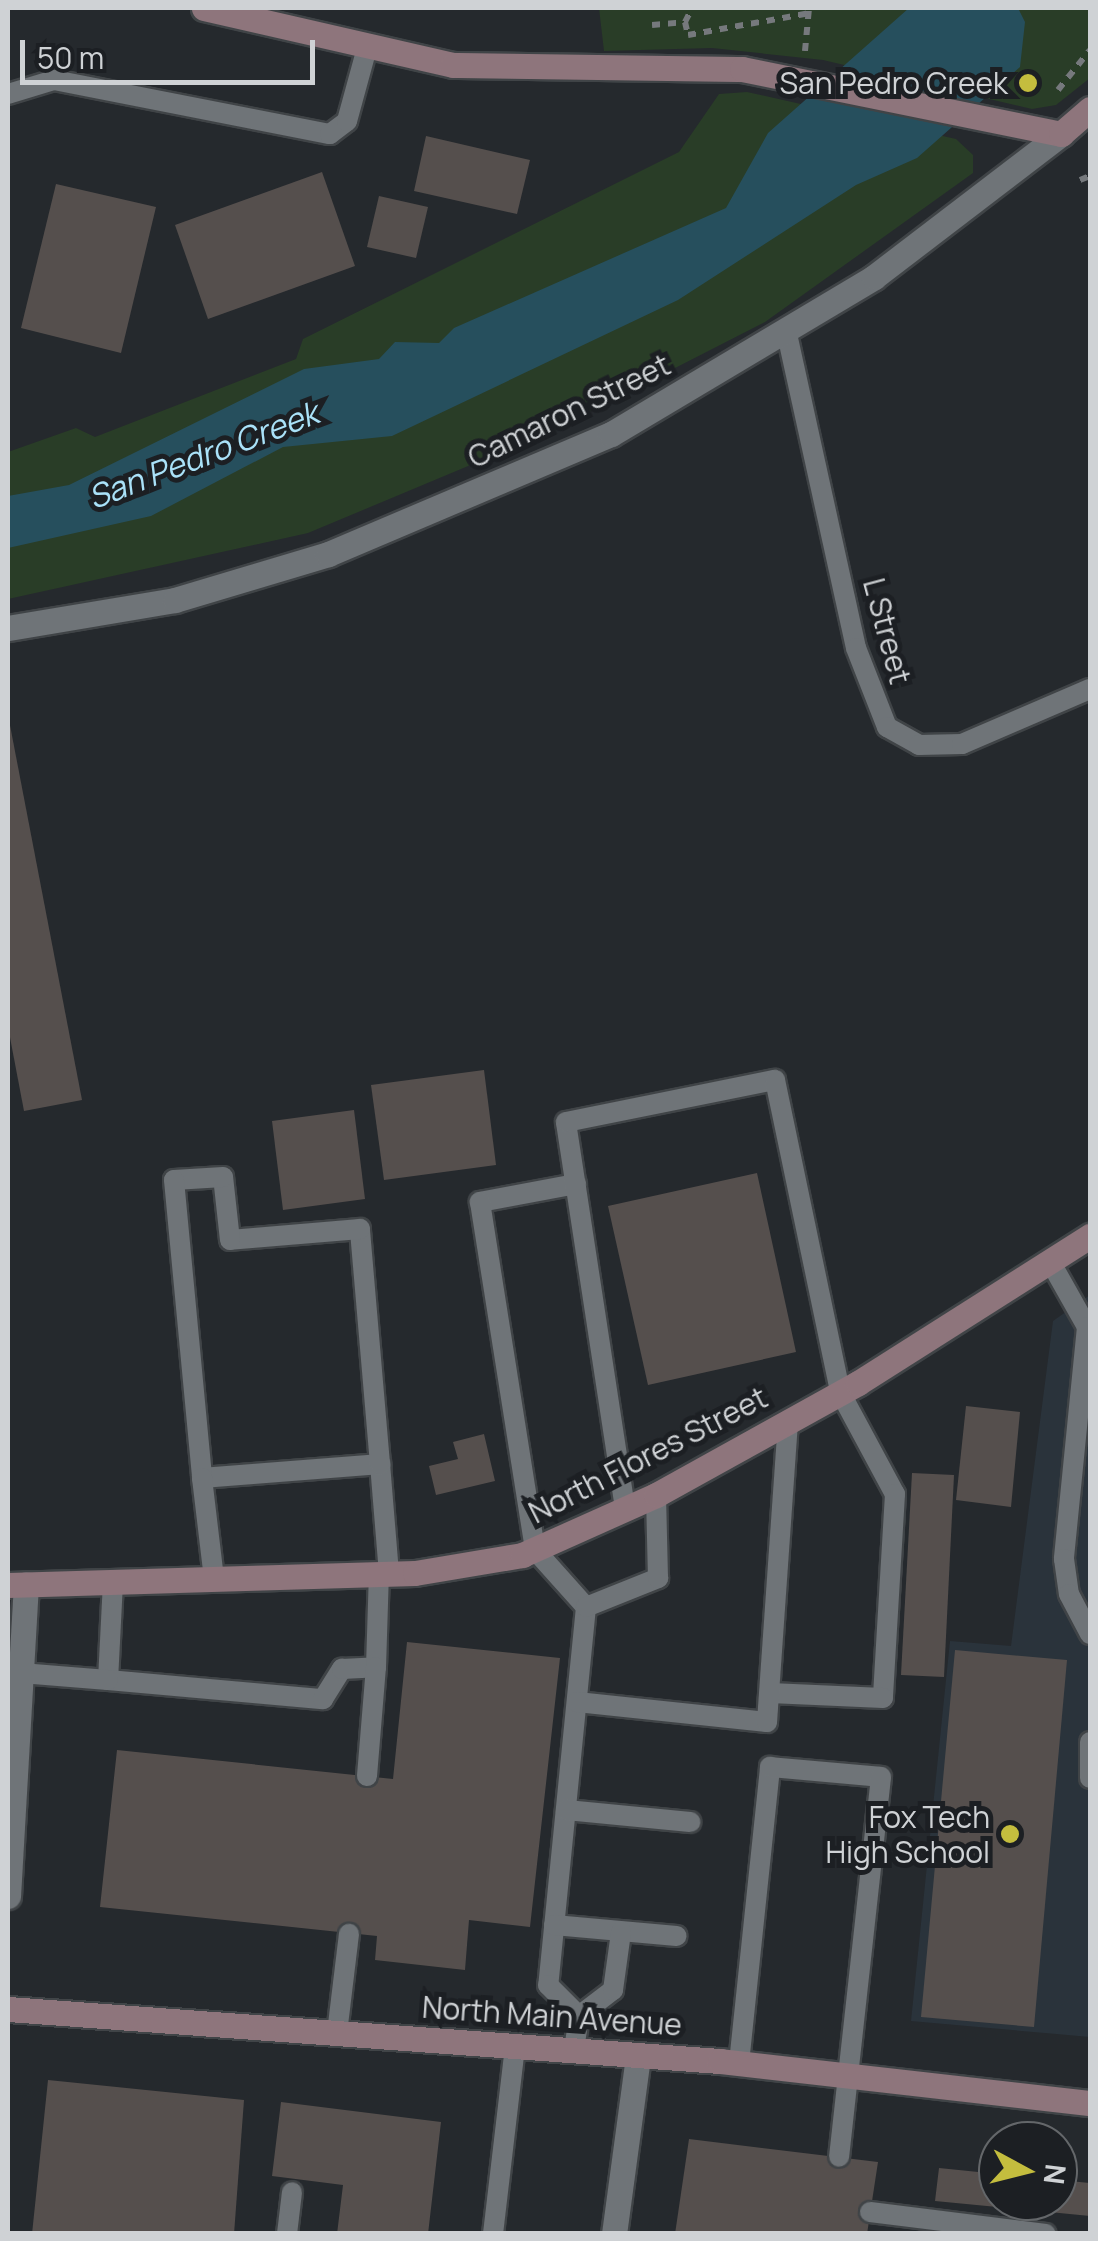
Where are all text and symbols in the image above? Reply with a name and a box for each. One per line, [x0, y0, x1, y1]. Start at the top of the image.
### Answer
scale bar [25, 20, 320, 82]
text: 50 m [37, 37, 104, 78]
place label: San Pedro Creek [780, 65, 1008, 101]
marker: San Pedro Creek [1017, 72, 1039, 94]
street label: Camaron Street [462, 347, 676, 475]
water label: San Pedro Creek [82, 393, 324, 517]
street label: L Street [855, 573, 919, 689]
street label: North Flores Street [523, 1379, 773, 1531]
place label: Fox Tech High School [825, 1799, 990, 1870]
marker: Fox Tech High School [999, 1823, 1021, 1845]
street label: North Main Avenue [421, 1989, 683, 2043]
north arrow [978, 2121, 1078, 2221]
text: N [1036, 2162, 1076, 2187]

